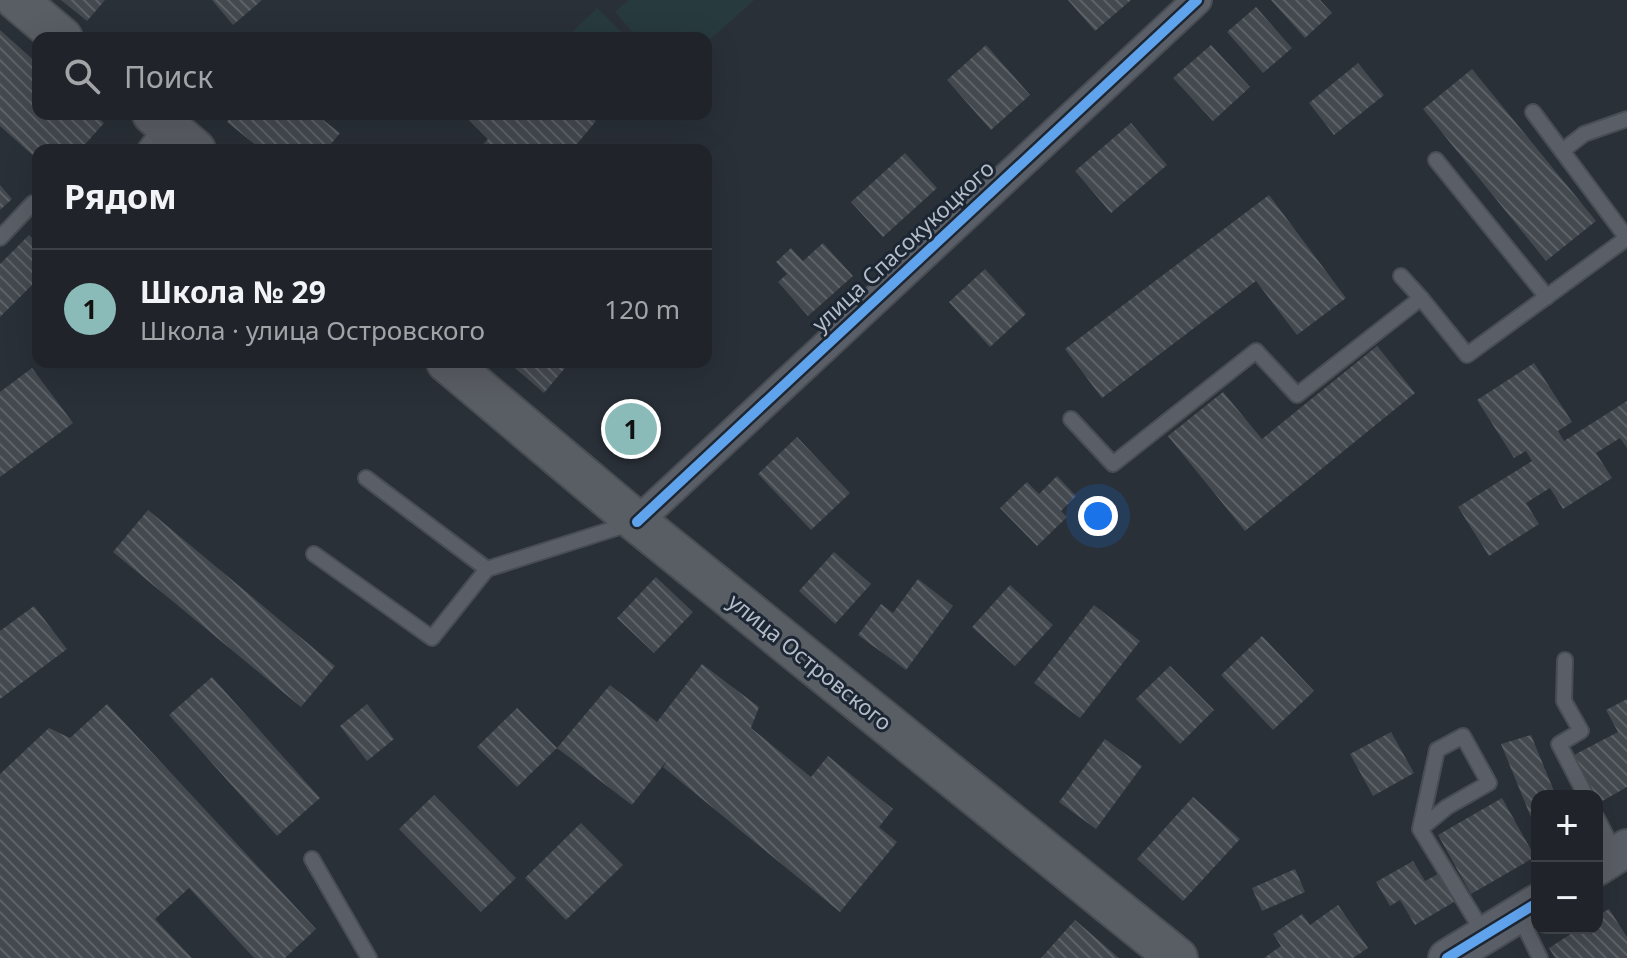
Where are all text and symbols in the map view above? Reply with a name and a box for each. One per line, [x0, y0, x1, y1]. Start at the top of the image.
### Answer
search box [32, 32, 712, 120]
icon: search [60, 54, 104, 98]
text: Поиск [124, 56, 213, 97]
street label: улица Спасокукоцкого [805, 153, 1000, 338]
text: Рядом [64, 173, 177, 219]
text: Школа № 29 [140, 271, 326, 312]
text: 1 [83, 291, 97, 327]
text: 120 m [604, 291, 680, 327]
text: Школа · улица Островского [140, 312, 485, 348]
pin: 1 [605, 399, 657, 459]
your location [1078, 496, 1118, 536]
street label: улица Островского [723, 586, 899, 737]
map controls [1531, 790, 1603, 934]
button: + [1531, 790, 1603, 862]
button: − [1531, 862, 1603, 934]

